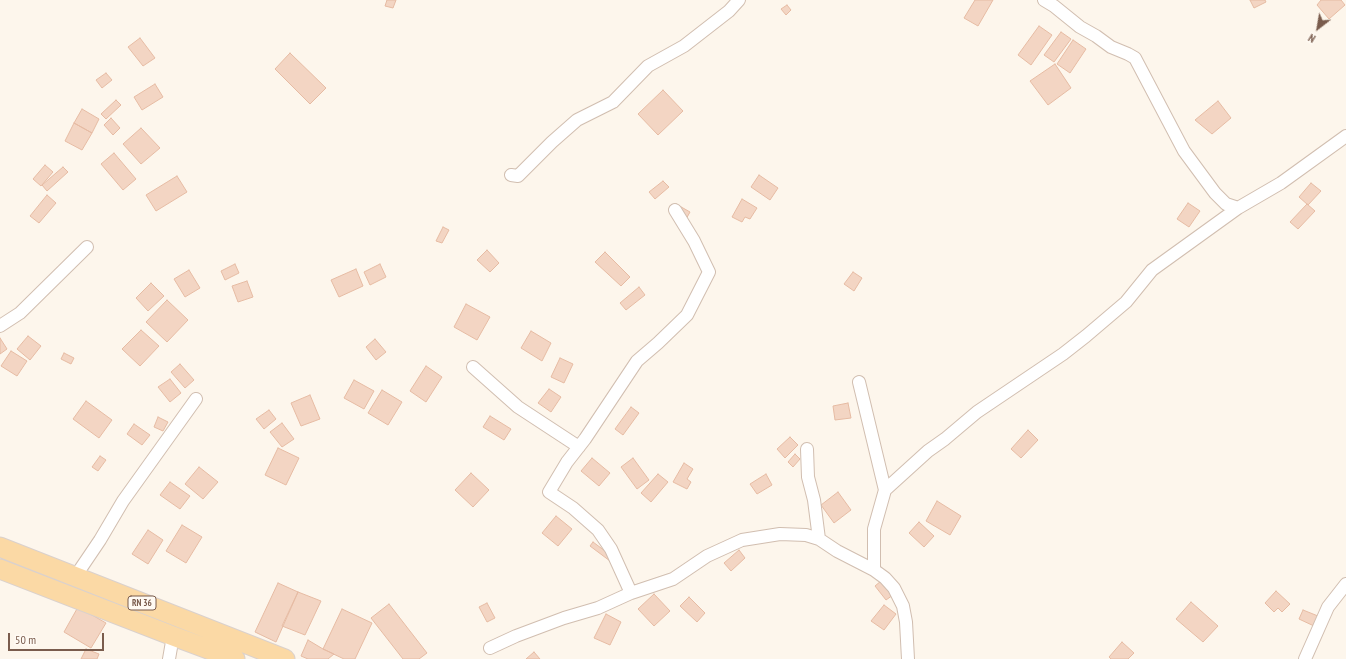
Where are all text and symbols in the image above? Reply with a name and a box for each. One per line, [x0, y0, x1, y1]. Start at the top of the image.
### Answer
north arrow [1298, 8, 1338, 48]
text: N [1306, 31, 1318, 46]
road number: RN 36 [128, 596, 156, 610]
scale bar [10, 625, 106, 651]
text: 50 m [15, 632, 36, 647]

